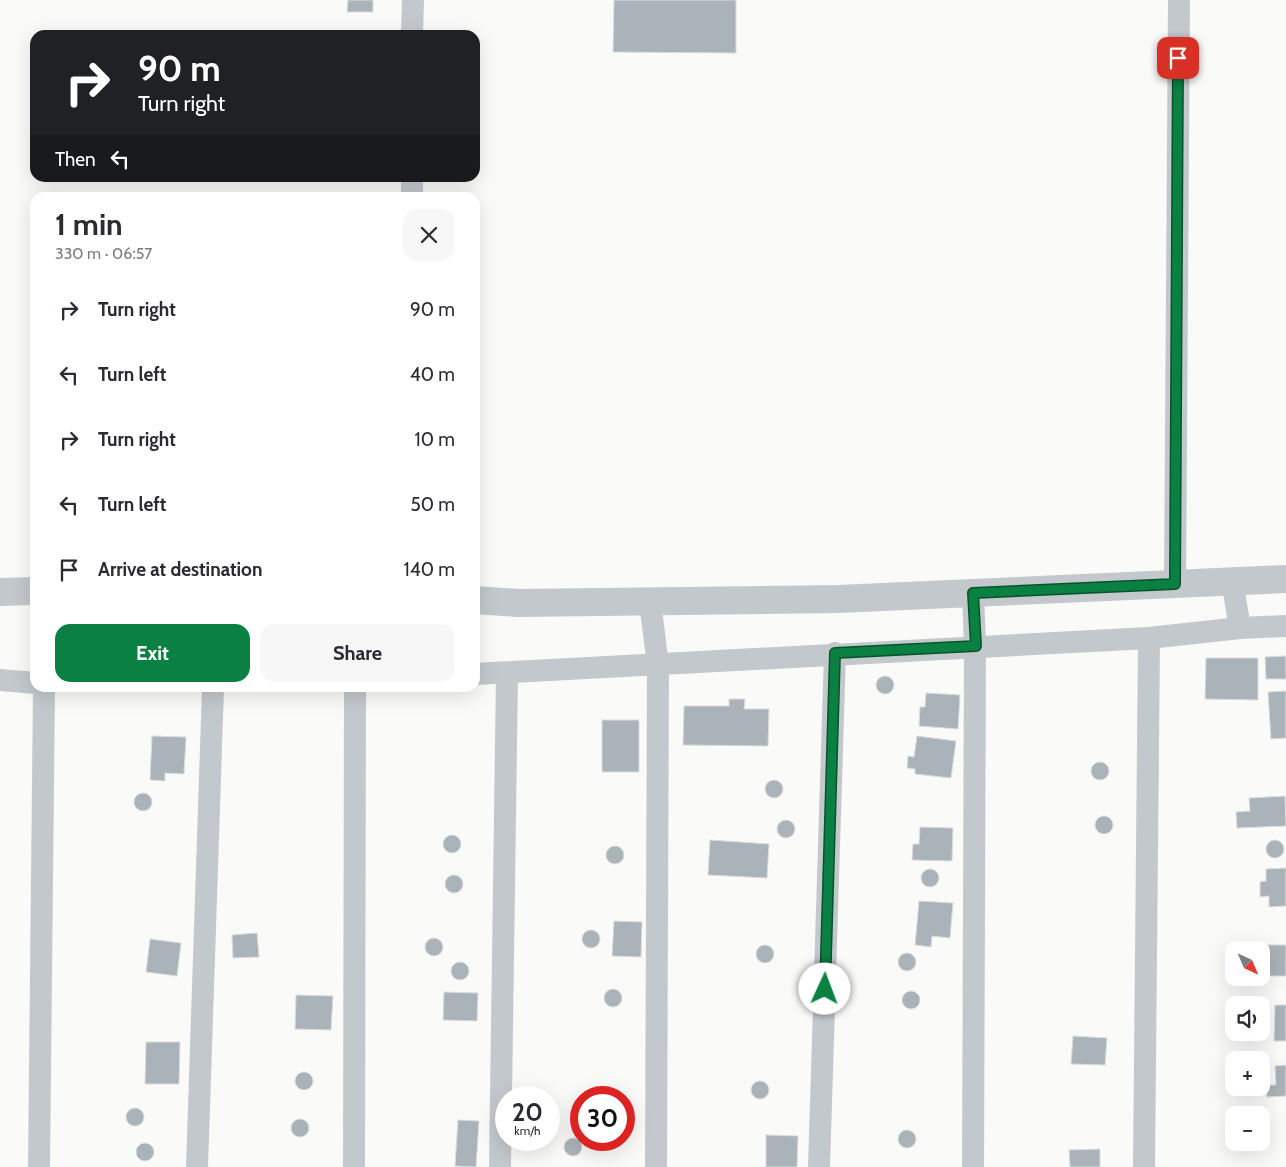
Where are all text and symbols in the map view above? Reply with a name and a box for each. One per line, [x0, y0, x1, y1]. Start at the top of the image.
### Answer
pin [1157, 37, 1199, 79]
icon: arrive [1164, 44, 1192, 72]
text: 90 m [138, 47, 221, 90]
icon: right [55, 50, 120, 115]
text: Turn right [138, 90, 225, 117]
icon: left [106, 145, 134, 173]
text: Then [55, 148, 96, 171]
text: 1 min [55, 206, 123, 243]
button: close [403, 209, 455, 261]
text: 330 m · 06:57 [55, 244, 152, 263]
icon: right [55, 296, 83, 324]
text: Turn right [98, 298, 176, 321]
text: 90 m [410, 298, 455, 321]
icon: left [55, 361, 83, 389]
text: Turn left [98, 363, 166, 386]
text: 40 m [410, 363, 455, 386]
icon: right [55, 426, 83, 454]
text: Turn right [98, 428, 176, 451]
text: 10 m [415, 428, 455, 451]
icon: left [55, 491, 83, 519]
text: Turn left [98, 493, 166, 516]
text: 50 m [411, 493, 455, 516]
icon: arrive [55, 556, 83, 584]
text: Arrive at destination [98, 558, 262, 581]
text: 140 m [404, 558, 455, 581]
button: Exit [55, 624, 250, 682]
button: Share [260, 624, 455, 682]
north arrow [1225, 941, 1270, 986]
map controls [1225, 941, 1270, 1151]
position arrow [798, 962, 850, 1014]
button: sound [1225, 996, 1270, 1041]
button: + [1225, 1051, 1270, 1096]
speed limit sign: 30 [570, 1086, 635, 1151]
text: 20 [512, 1097, 543, 1127]
button: − [1225, 1106, 1270, 1151]
text: km/h [514, 1123, 541, 1138]

